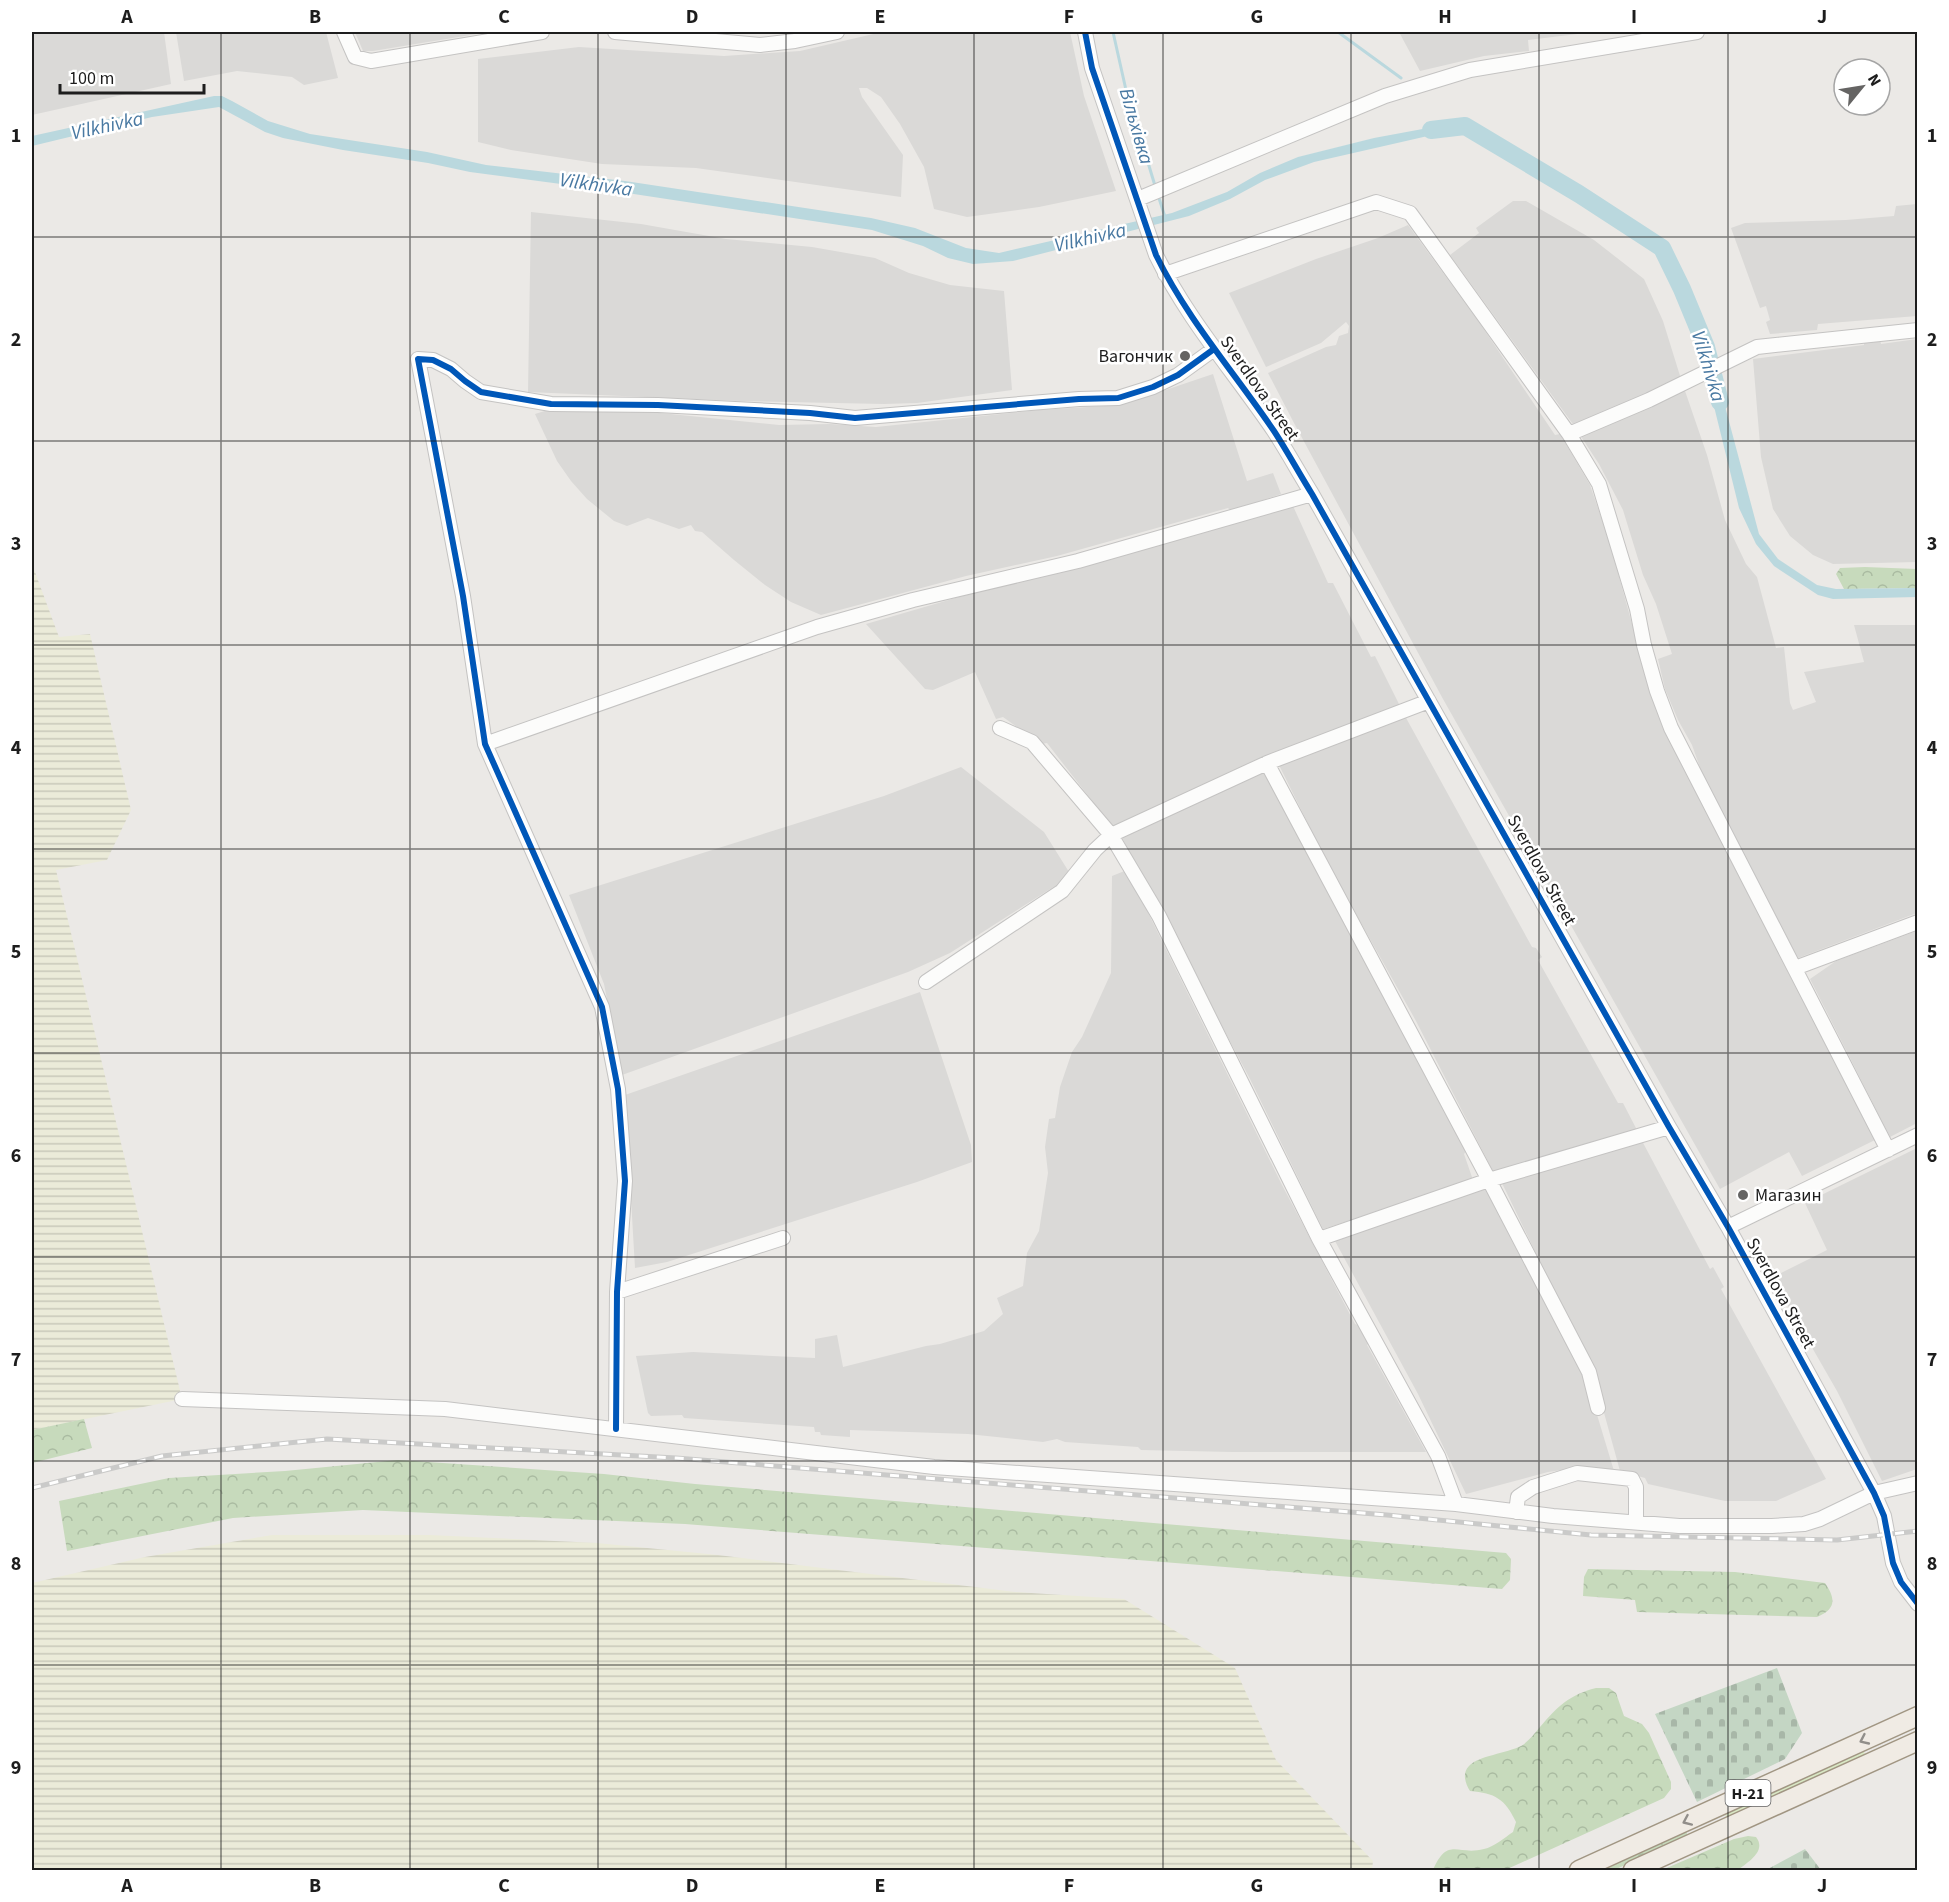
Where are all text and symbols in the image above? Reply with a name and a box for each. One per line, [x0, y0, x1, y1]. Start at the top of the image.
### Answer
text: A [120, 3, 133, 31]
text: B [309, 3, 321, 31]
text: C [498, 3, 510, 31]
text: D [686, 3, 698, 31]
text: E [875, 3, 885, 31]
text: F [1064, 3, 1074, 31]
text: G [1251, 3, 1263, 31]
text: H [1438, 3, 1452, 31]
text: I [1631, 3, 1637, 31]
text: J [1817, 3, 1827, 31]
scale bar [60, 57, 204, 95]
north arrow [1832, 57, 1892, 117]
text: 100 m [69, 66, 114, 91]
text: N [1862, 70, 1886, 90]
water label: Вільхівка [1112, 85, 1160, 168]
water label: Vilkhivka [68, 105, 146, 147]
text: 1 [11, 122, 21, 150]
text: 1 [1927, 122, 1937, 150]
water label: Vilkhivka [558, 166, 634, 204]
water label: Vilkhivka [1051, 216, 1129, 260]
text: 2 [11, 326, 21, 354]
text: 2 [1927, 326, 1937, 354]
water label: Vilkhivka [1684, 327, 1732, 406]
street label: Sverdlova Street [1214, 331, 1305, 446]
place label: Вагончик [1099, 344, 1173, 369]
marker: Вагончик [1178, 349, 1192, 363]
text: 3 [11, 530, 21, 558]
text: 3 [1927, 530, 1937, 558]
text: 4 [11, 734, 22, 762]
text: 4 [1927, 734, 1938, 762]
street label: Sverdlova Street [1501, 810, 1582, 930]
text: 5 [11, 938, 21, 966]
text: 5 [1927, 938, 1937, 966]
text: 6 [11, 1142, 21, 1170]
text: 6 [1927, 1142, 1937, 1170]
place label: Mагазин [1755, 1183, 1822, 1208]
marker: Mагазин [1736, 1188, 1750, 1202]
street label: Sverdlova Street [1740, 1233, 1821, 1353]
text: 7 [11, 1346, 21, 1374]
text: 7 [1927, 1346, 1937, 1374]
text: 8 [11, 1550, 21, 1578]
text: 8 [1927, 1550, 1937, 1578]
one-way arrow [1860, 1732, 1871, 1744]
text: 9 [11, 1754, 21, 1782]
text: 9 [1927, 1754, 1937, 1782]
road number: Н-21 [1726, 1780, 1770, 1806]
one-way arrow [1682, 1814, 1693, 1826]
text: A [120, 1872, 133, 1900]
text: B [309, 1872, 321, 1900]
text: C [498, 1872, 510, 1900]
text: D [686, 1872, 698, 1900]
text: E [875, 1872, 885, 1900]
text: F [1064, 1872, 1074, 1900]
text: G [1251, 1872, 1263, 1900]
text: H [1438, 1872, 1452, 1900]
text: I [1631, 1872, 1637, 1900]
text: J [1817, 1872, 1827, 1900]

